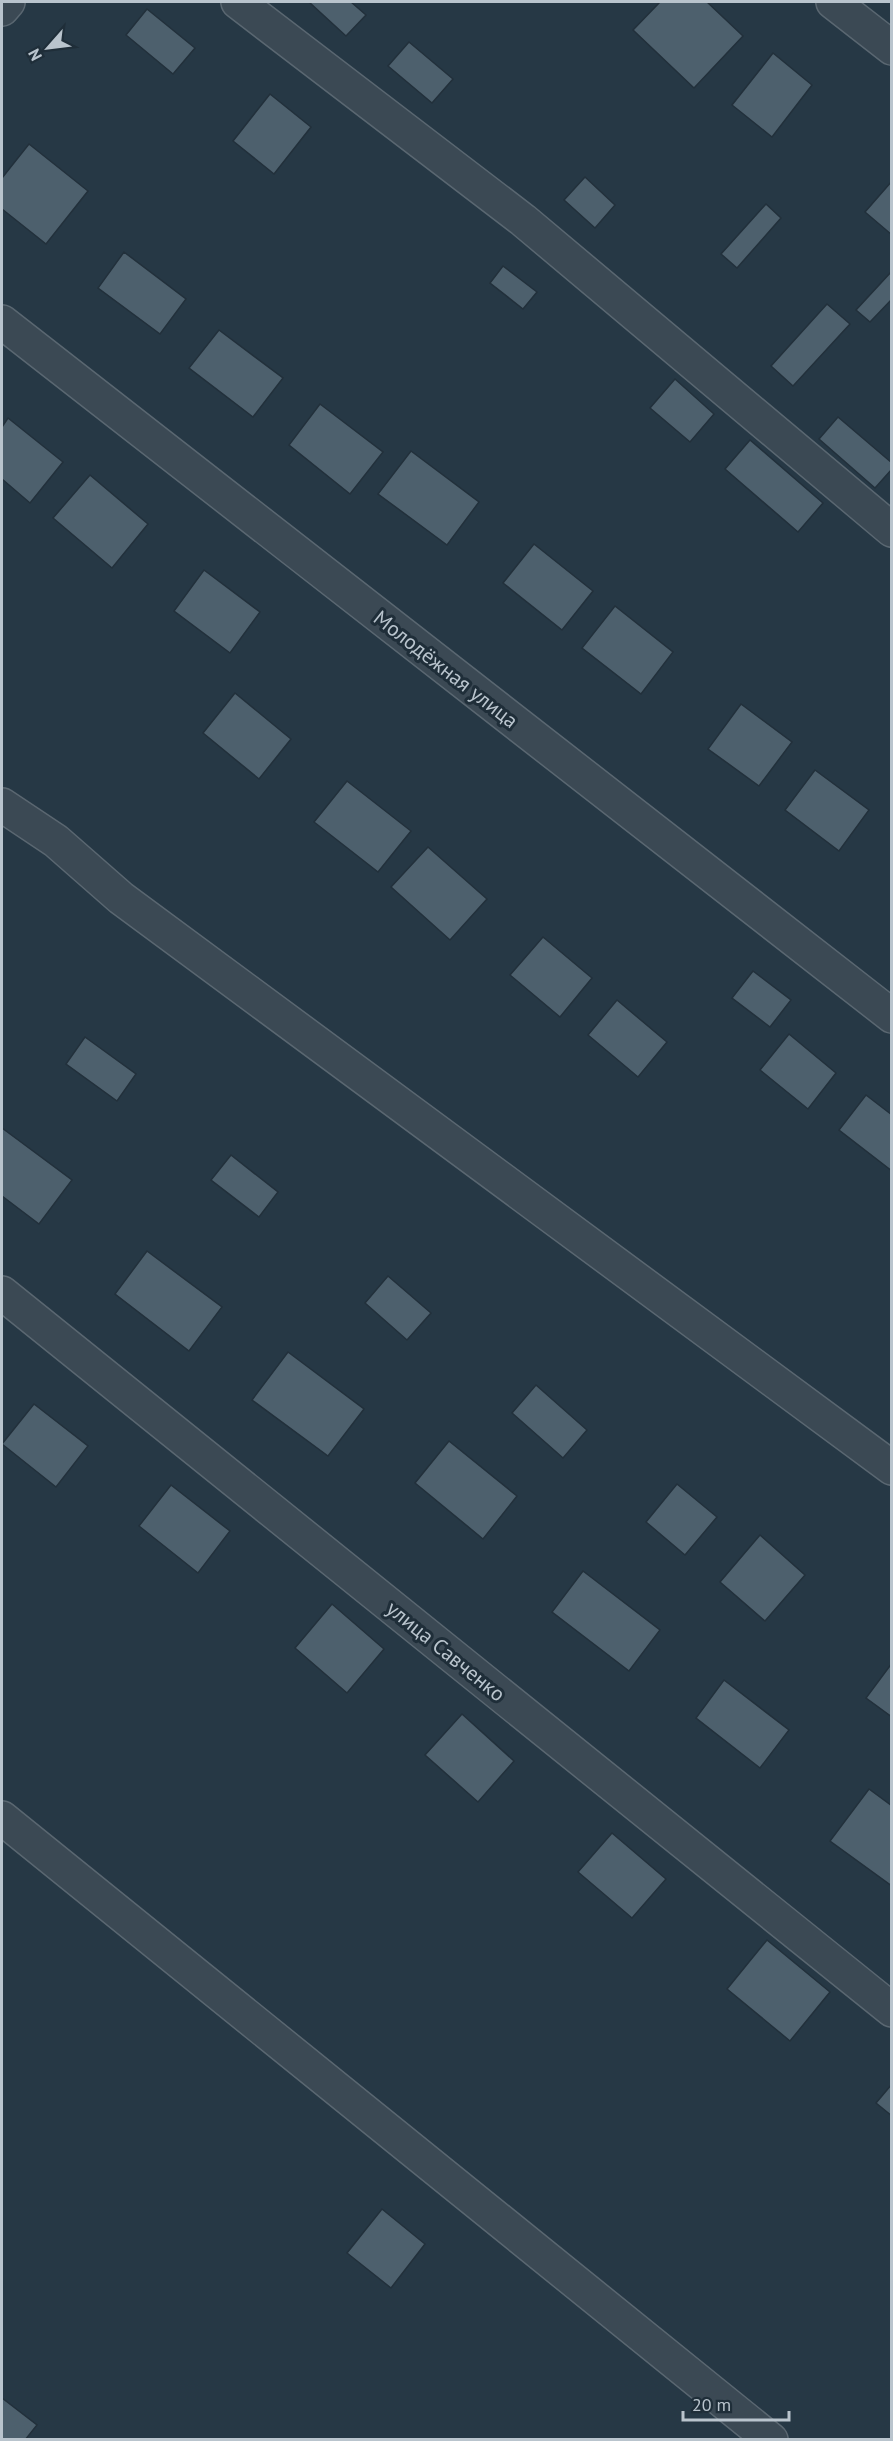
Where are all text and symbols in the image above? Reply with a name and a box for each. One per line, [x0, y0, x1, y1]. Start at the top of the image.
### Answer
north arrow [18, 18, 78, 78]
text: N [23, 46, 46, 64]
street label: Молодёжная улица [368, 604, 524, 734]
street label: улица Савченко [381, 1595, 511, 1707]
scale bar [683, 2384, 790, 2422]
text: 20 m [692, 2393, 731, 2416]

